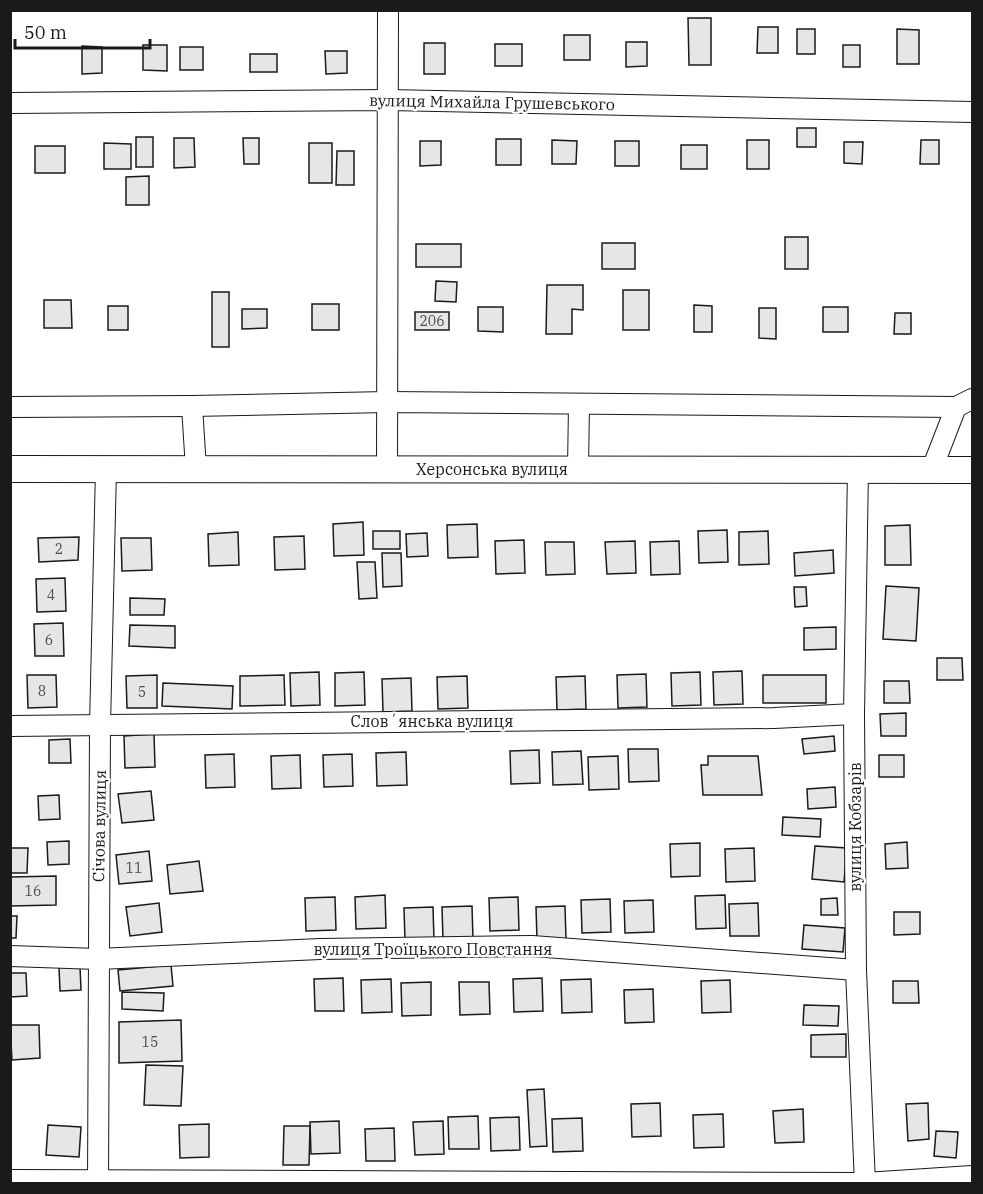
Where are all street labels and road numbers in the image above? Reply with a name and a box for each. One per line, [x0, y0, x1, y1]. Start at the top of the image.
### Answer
street label: вулиця Михайла Грушевського [369, 90, 615, 114]
street label: Херсонська вулиця [416, 459, 568, 479]
street label: Словʼянська вулиця [351, 711, 513, 731]
street label: вулиця Кобзарів [845, 762, 865, 892]
street label: Січова вулиця [88, 770, 110, 882]
street label: вулиця Троїцького Повстання [314, 939, 553, 959]

